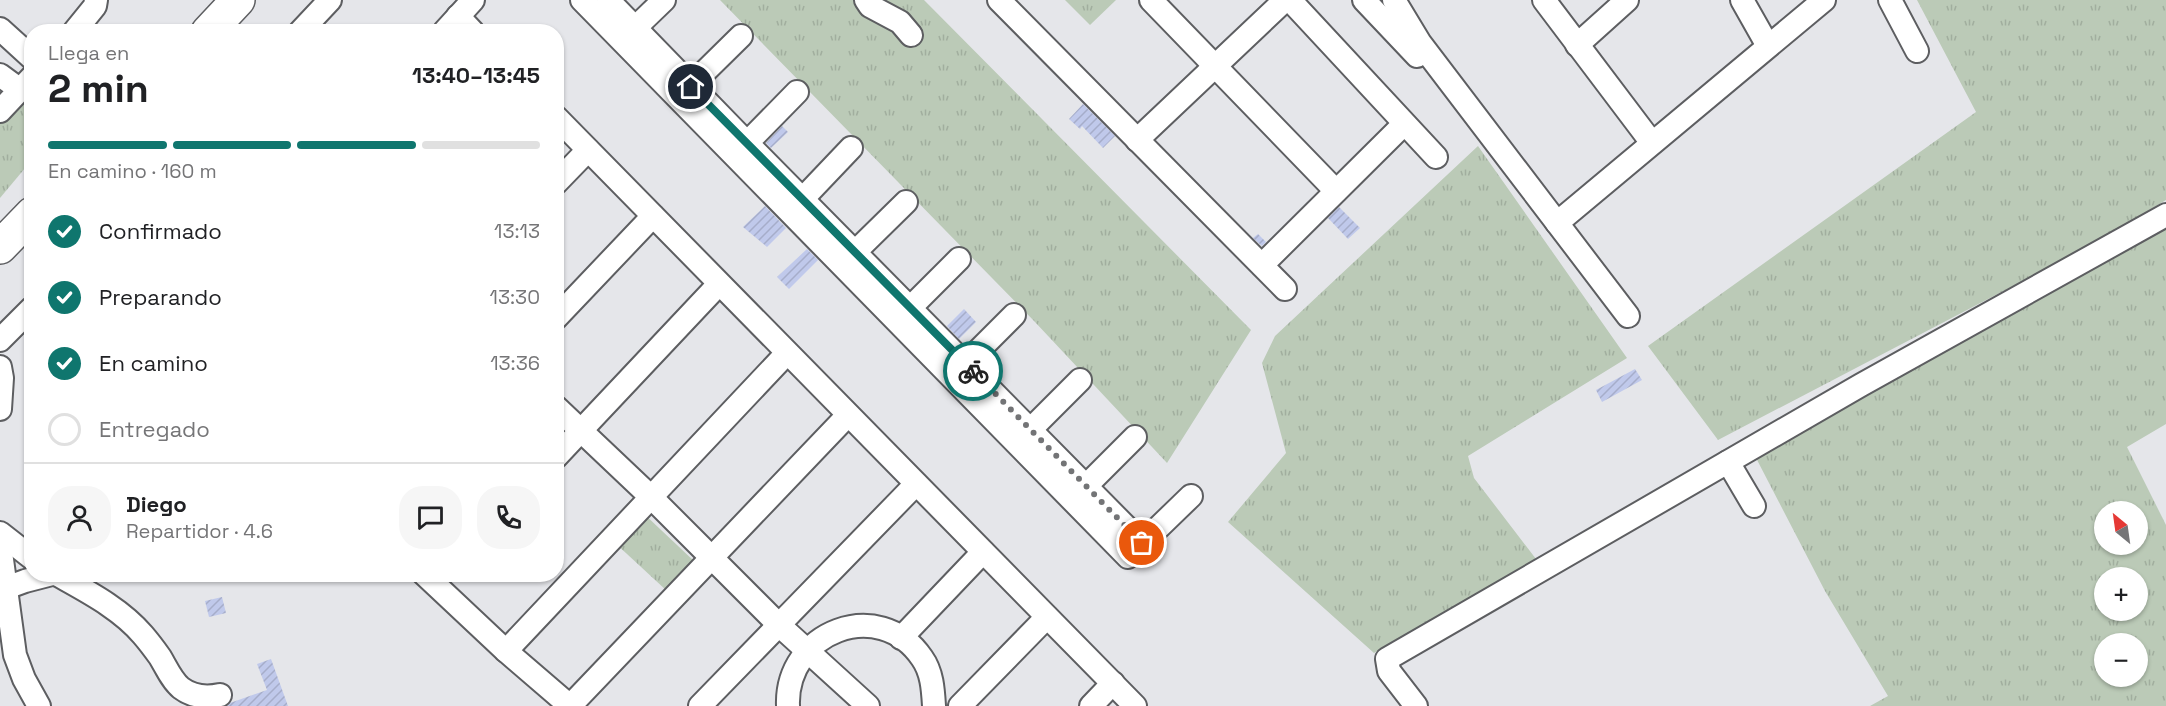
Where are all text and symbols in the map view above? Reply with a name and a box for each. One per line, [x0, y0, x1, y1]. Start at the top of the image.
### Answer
text: Llega en [48, 40, 129, 66]
text: 13:40–13:45 [412, 61, 540, 89]
pin [665, 61, 716, 112]
text: 2 min [48, 64, 149, 113]
icon: home [674, 70, 707, 103]
text: En camino · 160 m [48, 158, 217, 184]
icon: check [48, 215, 81, 248]
text: Confirmado [99, 217, 222, 245]
text: 13:13 [494, 218, 540, 244]
icon: check [48, 281, 81, 314]
text: Preparando [99, 283, 222, 311]
text: 13:30 [490, 284, 540, 310]
courier [943, 341, 1003, 401]
icon: check [48, 347, 81, 380]
text: En camino [99, 349, 208, 377]
text: 13:36 [490, 350, 540, 376]
icon: bike [957, 355, 990, 388]
text: Entregado [99, 415, 210, 443]
button: person [48, 486, 111, 549]
button: chat [399, 486, 462, 549]
button: phone [477, 486, 540, 549]
text: Diego [126, 490, 187, 518]
north arrow [2094, 501, 2148, 555]
map controls [2094, 501, 2148, 687]
pin [1116, 517, 1167, 568]
text: Repartidor · 4.6 [126, 518, 273, 544]
icon: bag [1125, 526, 1158, 559]
button: + [2094, 567, 2148, 621]
button: − [2094, 633, 2148, 687]

